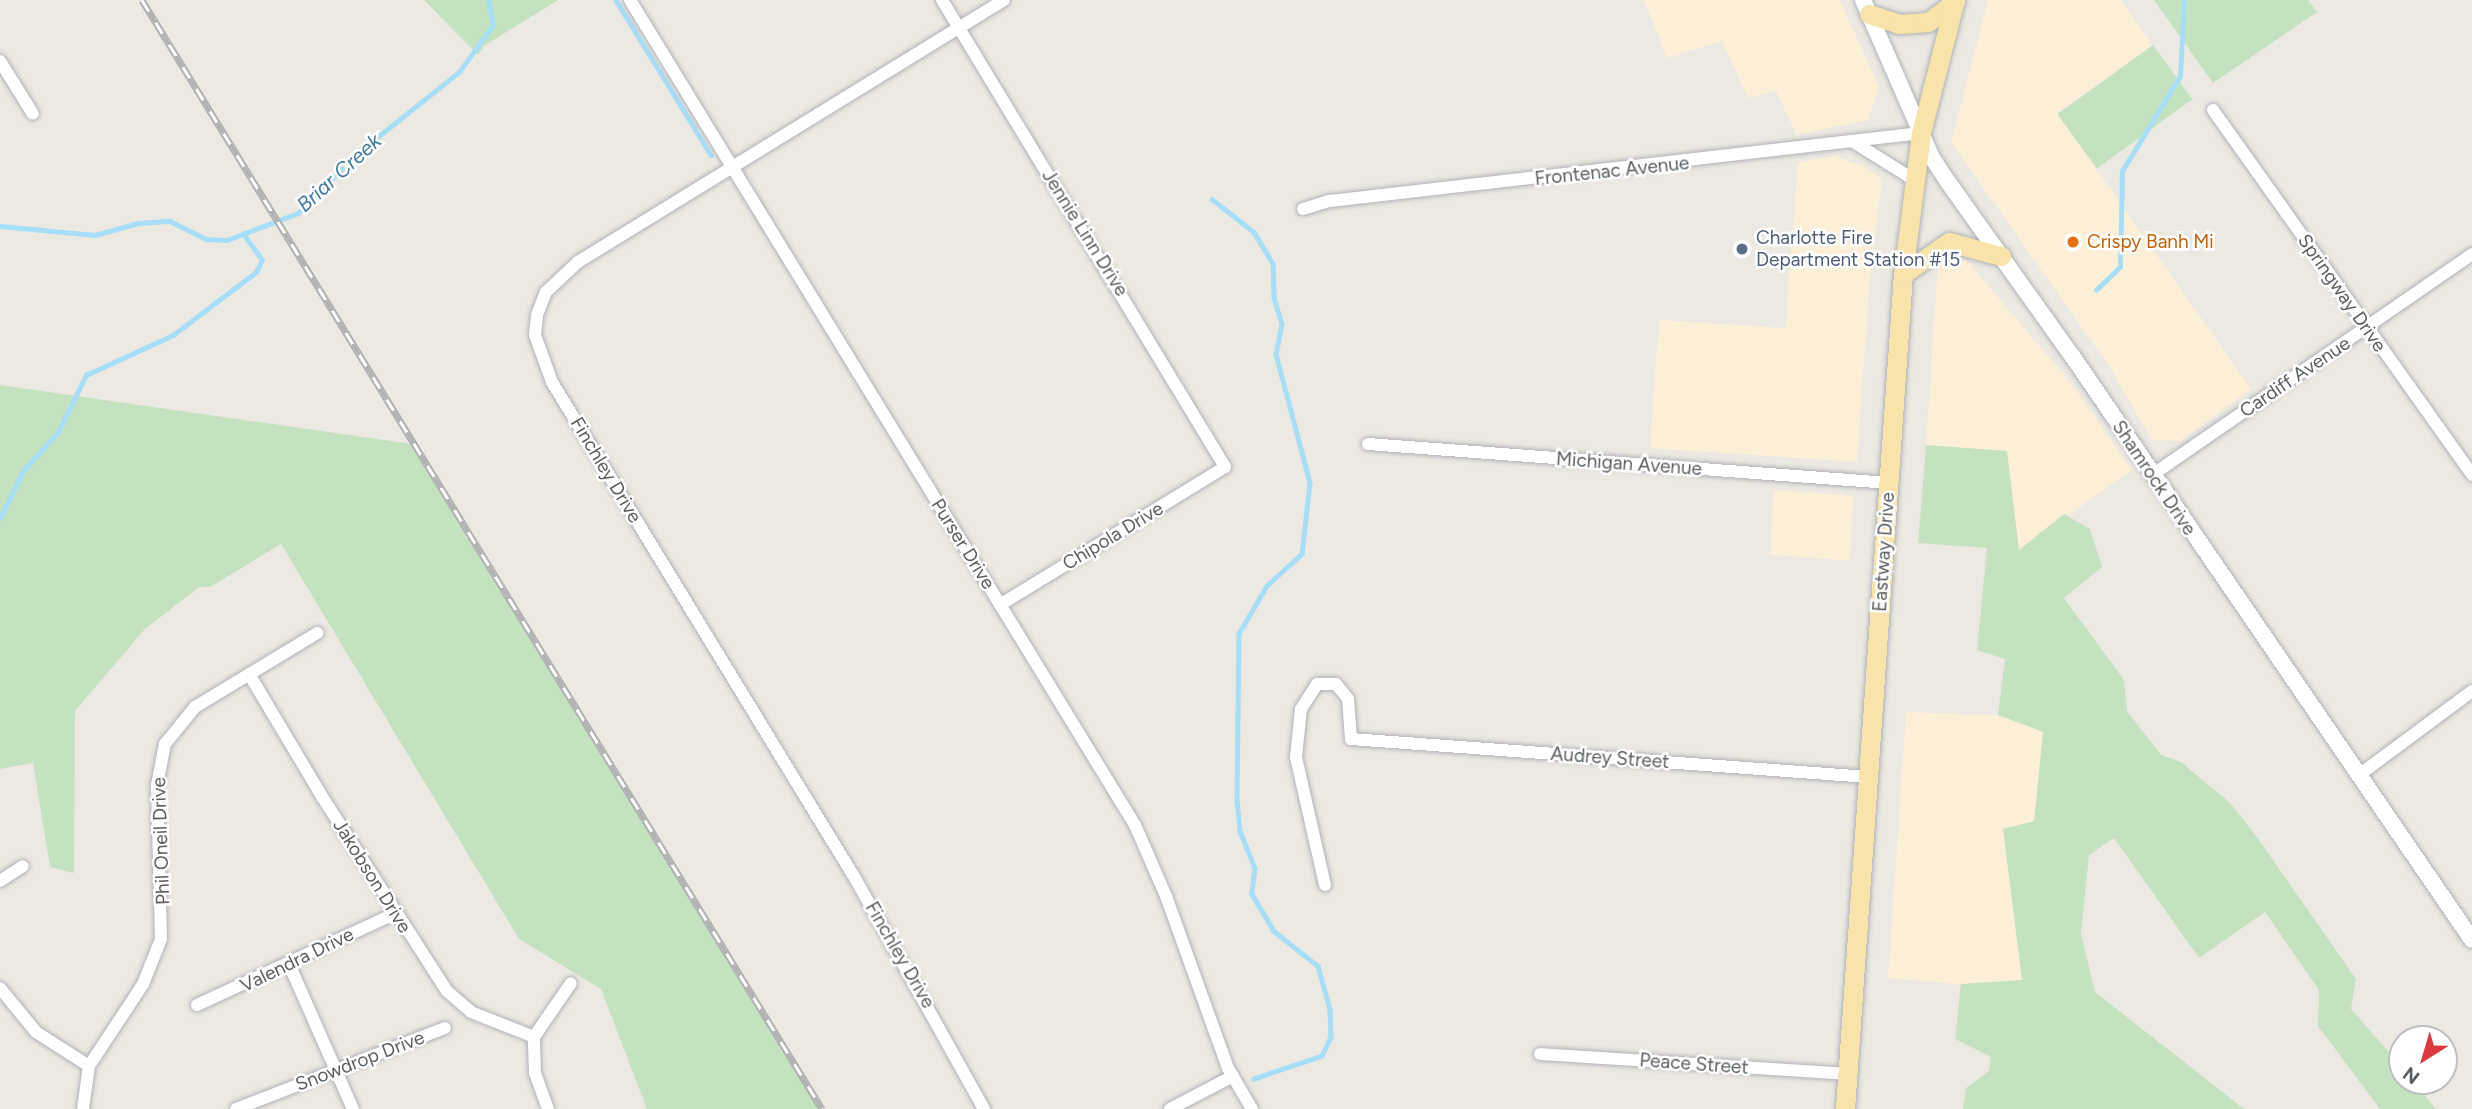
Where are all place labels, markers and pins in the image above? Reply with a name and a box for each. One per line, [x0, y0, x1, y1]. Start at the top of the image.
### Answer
place label: Charlotte Fire Department Station #15 [1756, 227, 1960, 271]
place label: Crispy Banh Mi [2087, 231, 2214, 253]
marker: Crispy Banh Mi [2065, 234, 2081, 250]
marker: Charlotte Fire Department Station #15 [1734, 241, 1750, 257]

